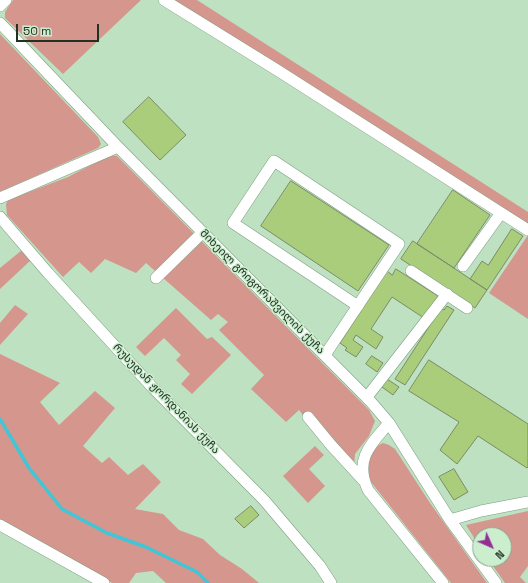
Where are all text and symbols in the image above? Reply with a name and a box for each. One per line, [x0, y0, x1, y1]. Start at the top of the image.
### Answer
scale bar [18, 16, 101, 42]
text: 50 m [23, 23, 51, 39]
street label: მიხეილ გრიგორაშვილის ქუჩა [197, 227, 327, 357]
street label: რუსუდან ჟორდანიას ქუჩა [110, 341, 222, 457]
north arrow [472, 527, 512, 567]
text: N [492, 547, 507, 562]

